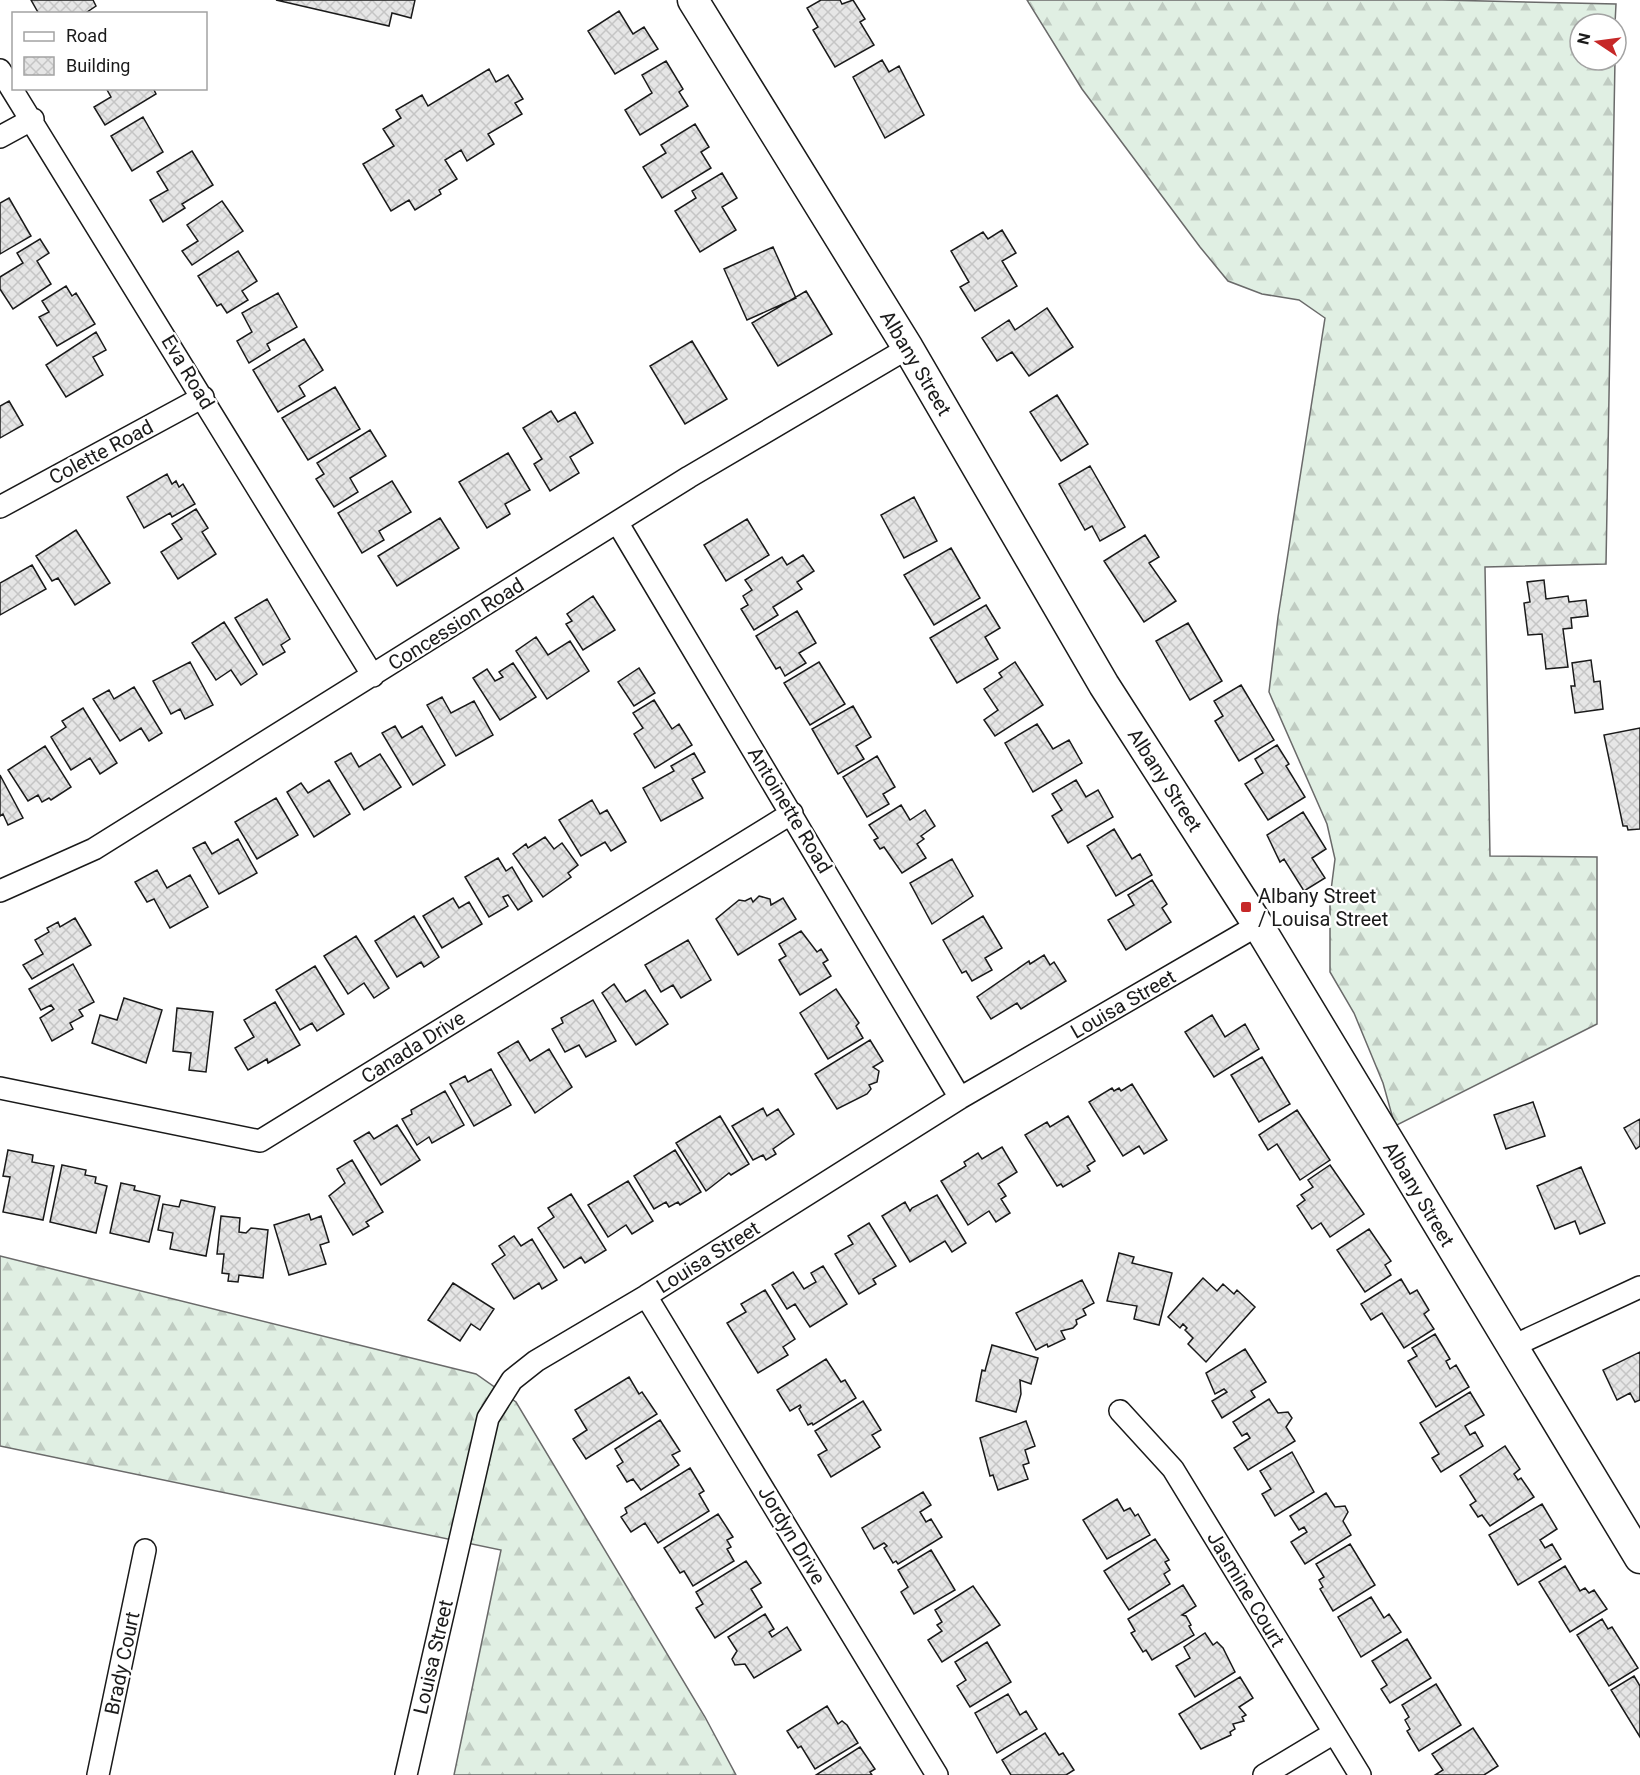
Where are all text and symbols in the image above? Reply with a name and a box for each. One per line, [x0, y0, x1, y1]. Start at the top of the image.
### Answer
legend [12, 12, 207, 90]
north arrow [1568, 12, 1628, 72]
text: Road [66, 25, 107, 46]
text: N [1573, 31, 1594, 46]
text: Building [66, 55, 130, 76]
street label: Albany Street [875, 306, 957, 420]
street label: Eva Road [156, 331, 220, 413]
street label: Colette Road [45, 415, 157, 489]
street label: Concession Road [384, 573, 528, 675]
street label: Albany Street [1123, 724, 1207, 836]
street label: Antoinette Road [743, 743, 837, 877]
place label: Albany Street / Louisa Street [1258, 884, 1388, 931]
marker: Albany Street / Louisa Street [1239, 900, 1253, 914]
street label: Louisa Street [1066, 964, 1180, 1044]
street label: Canada Drive [357, 1006, 469, 1088]
street label: Albany Street [1378, 1137, 1460, 1251]
street label: Louisa Street [652, 1216, 764, 1298]
street label: Jordyn Drive [753, 1481, 831, 1589]
street label: Jasmine Court [1202, 1527, 1290, 1651]
street label: Louisa Street [408, 1597, 458, 1717]
street label: Brady Court [99, 1609, 145, 1717]

